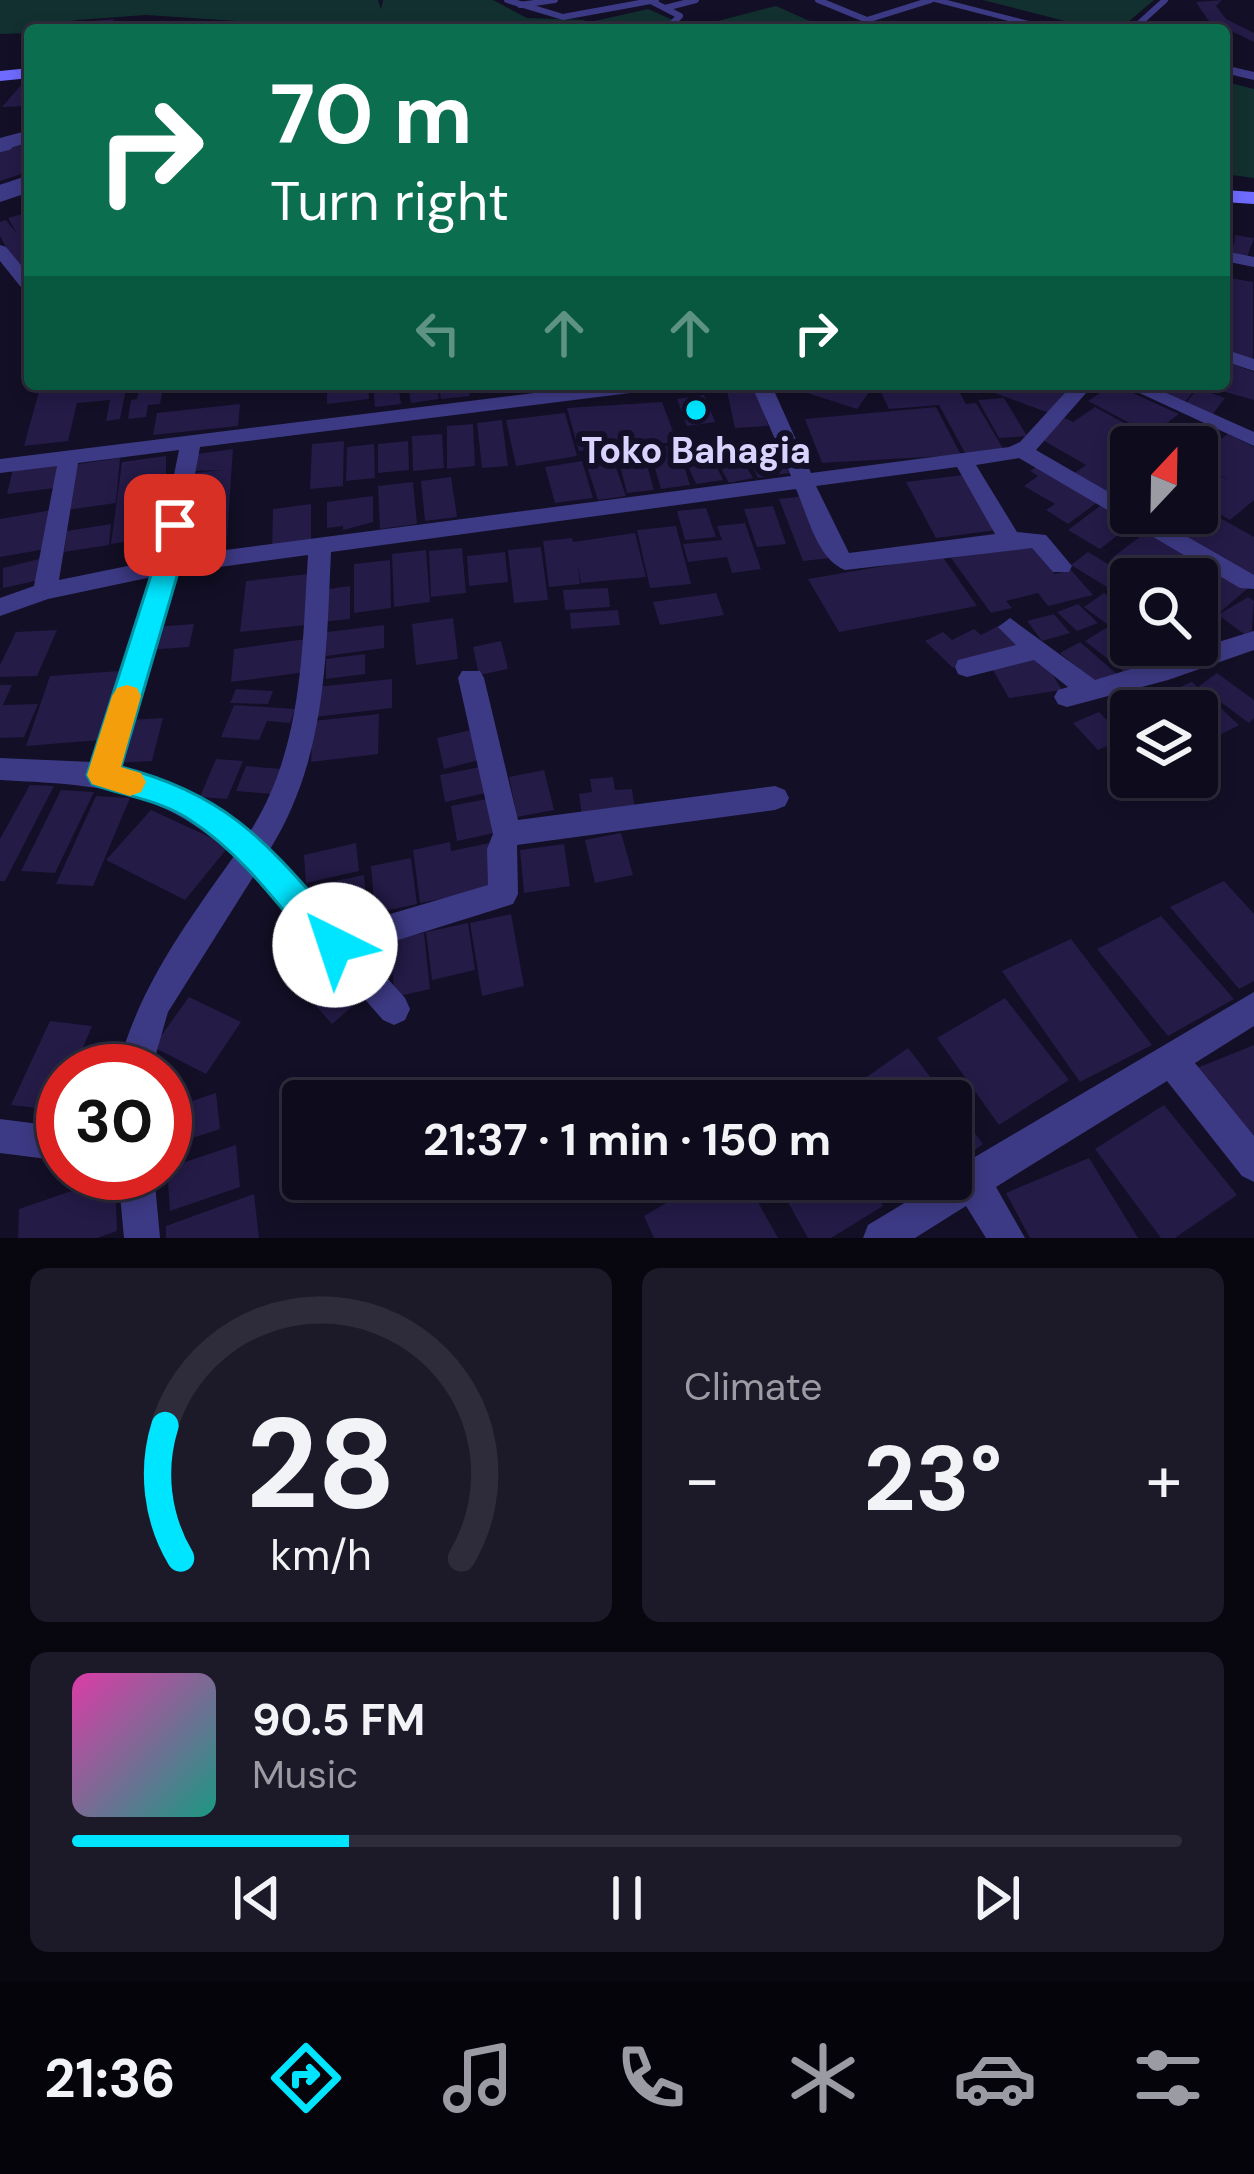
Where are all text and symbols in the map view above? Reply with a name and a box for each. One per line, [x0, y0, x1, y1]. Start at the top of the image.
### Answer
text: 70 m [270, 60, 473, 169]
icon: right [72, 72, 228, 228]
text: Turn right [270, 166, 509, 237]
icon: left [405, 300, 471, 366]
icon: ahead [531, 300, 597, 366]
icon: ahead [657, 300, 723, 366]
icon: right [783, 300, 849, 366]
marker: Toko Bahagia [683, 397, 709, 423]
north arrow [1110, 426, 1218, 534]
map controls [1110, 426, 1218, 798]
place label: Toko Bahagia [581, 427, 811, 474]
pin [124, 474, 226, 576]
icon: arrive [142, 492, 208, 558]
button: search [1110, 558, 1218, 666]
button: layers [1110, 690, 1218, 798]
position arrow [272, 882, 398, 1008]
speed limit sign: 30 [36, 1044, 192, 1200]
text: 21:37 · 1 min · 150 m [423, 1110, 831, 1169]
text: Climate [684, 1361, 822, 1412]
text: 28 [246, 1383, 396, 1546]
text: 23° [864, 1421, 1002, 1538]
text: − [684, 1437, 720, 1522]
text: + [1146, 1437, 1182, 1522]
text: km/h [270, 1527, 372, 1583]
text: 90.5 FM [252, 1690, 425, 1749]
text: Music [252, 1749, 358, 1800]
icon: previous [224, 1865, 290, 1931]
icon: pause [594, 1865, 660, 1931]
icon: next [964, 1865, 1030, 1931]
icon: directions [264, 2036, 348, 2120]
icon: music [436, 2036, 520, 2120]
icon: phone [609, 2036, 693, 2120]
icon: climate [781, 2036, 865, 2120]
icon: car [953, 2036, 1037, 2120]
icon: filters [1126, 2036, 1210, 2120]
text: 21:36 [44, 2043, 176, 2114]

